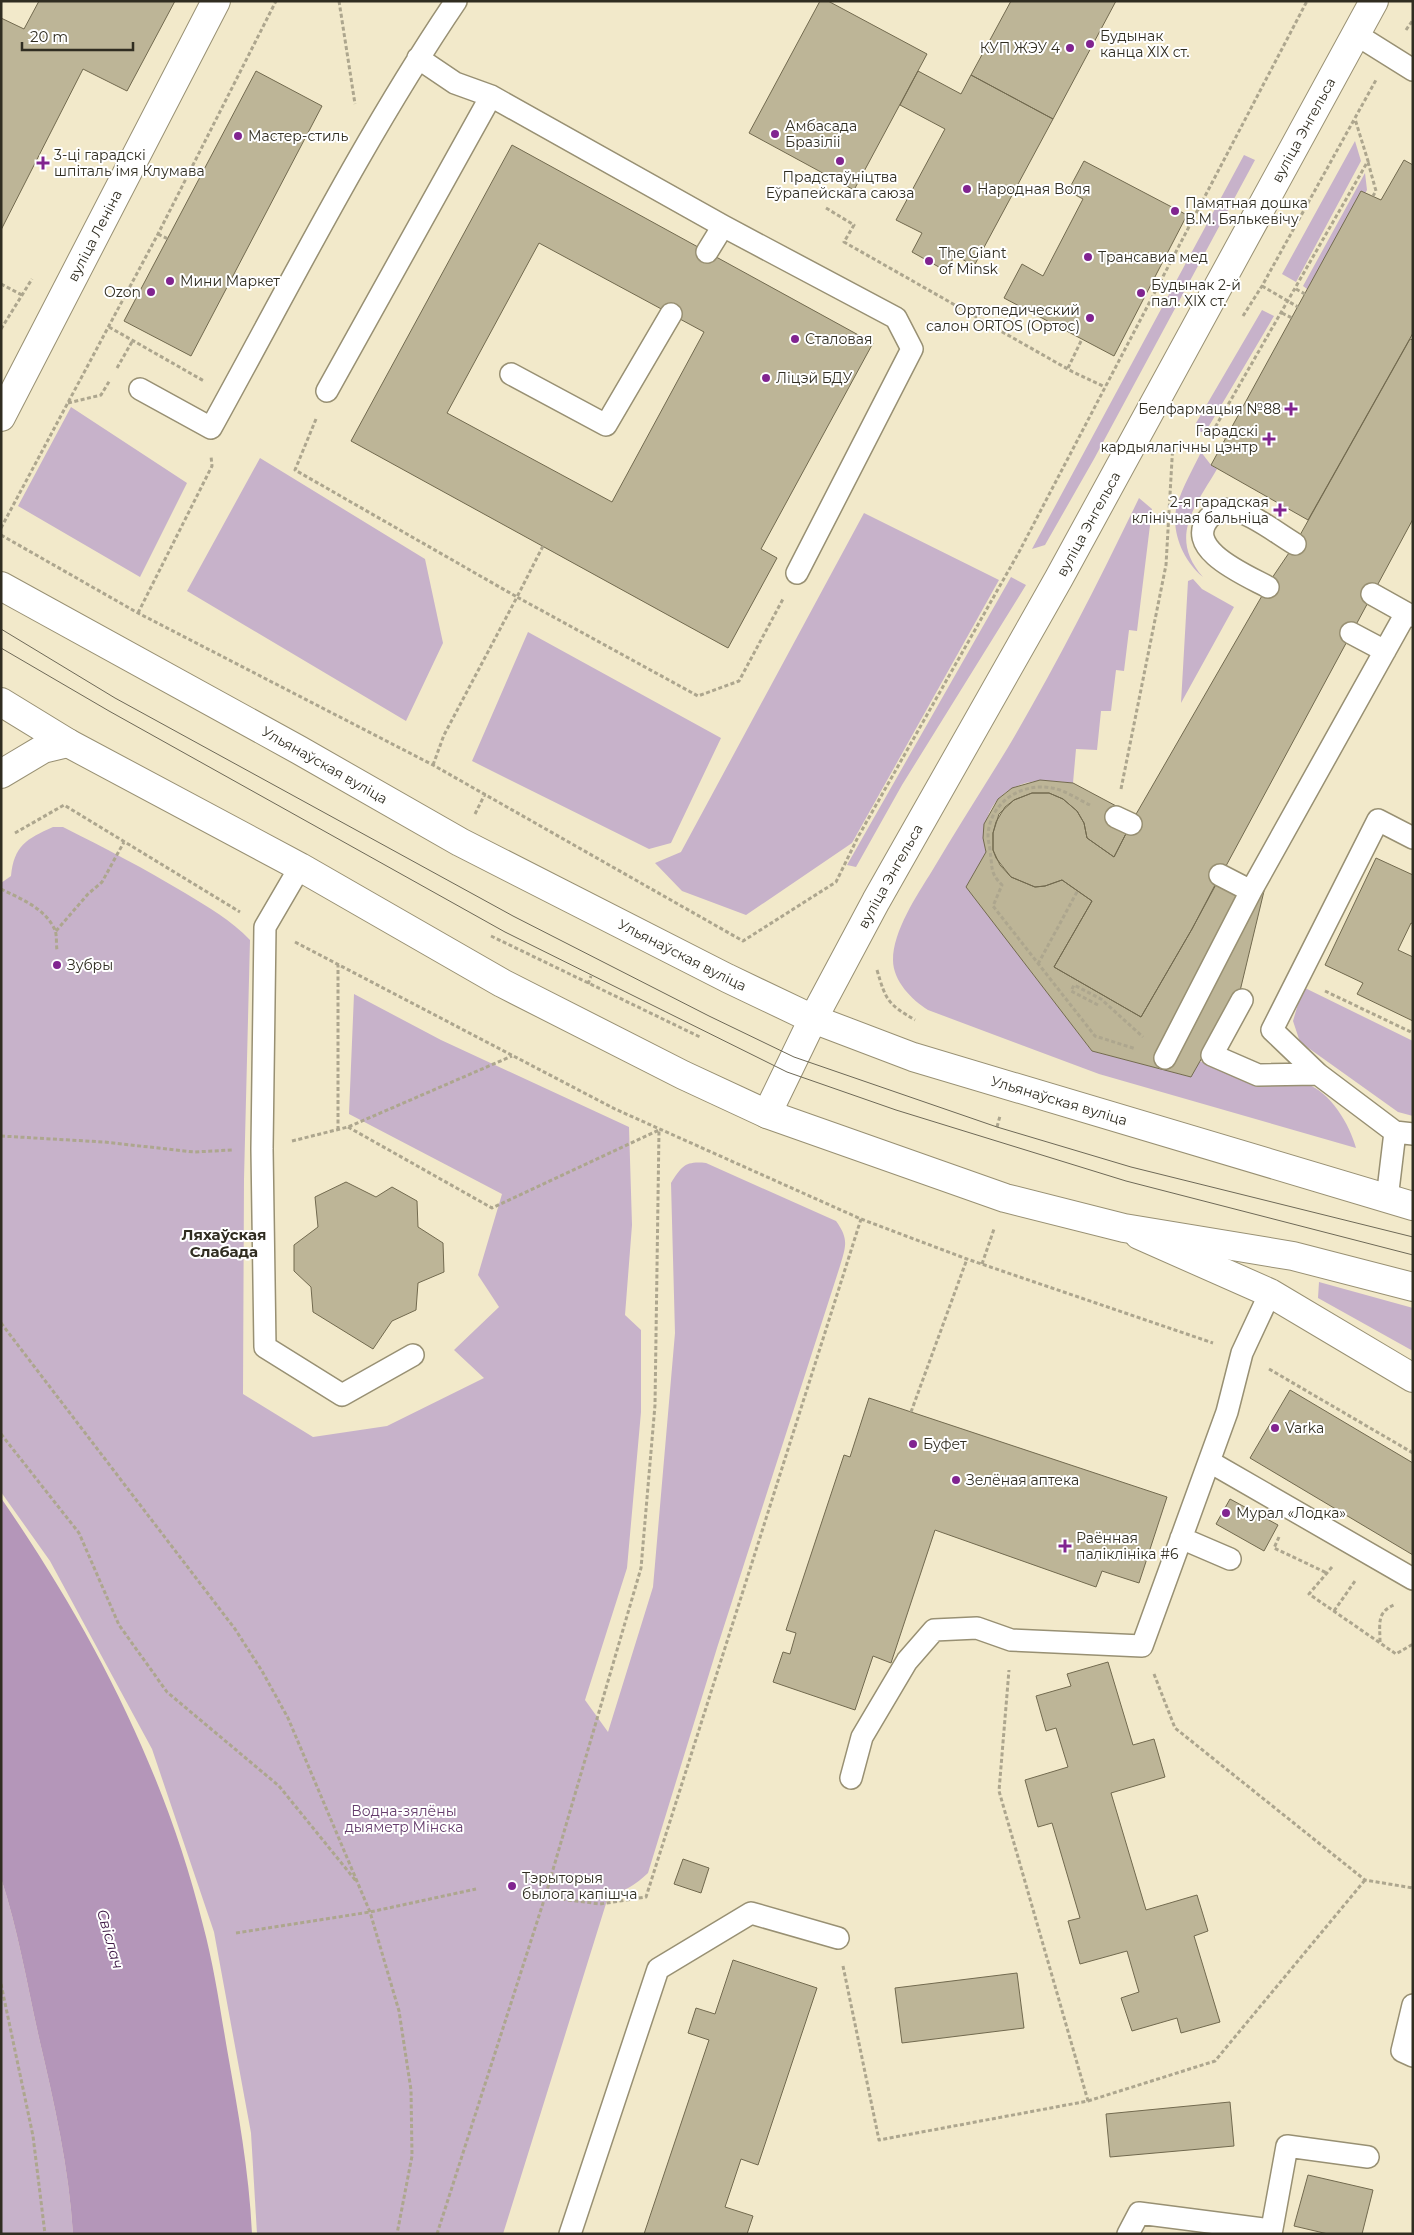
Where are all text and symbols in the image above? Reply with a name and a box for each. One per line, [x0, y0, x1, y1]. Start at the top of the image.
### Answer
scale bar [22, 20, 134, 52]
text: 20 m [30, 27, 68, 46]
place label: Будынак канца ХІХ ст. [1100, 27, 1189, 61]
marker: Будынак канца ХІХ ст. [1084, 38, 1096, 50]
place label: КУП ЖЭУ 4 [980, 39, 1061, 57]
marker: КУП ЖЭУ 4 [1064, 42, 1076, 54]
street label: вуліца Энгельса [1268, 74, 1340, 186]
place label: Амбасада Бразіліі [785, 117, 857, 151]
place label: Мастер-стиль [248, 127, 348, 145]
marker: Амбасада Бразіліі [769, 128, 781, 140]
marker: Мастер-стиль [232, 130, 244, 142]
place label: 3-ці гарадскі шпіталь імя Клумава [54, 146, 205, 180]
marker: Прадстаўніцтва Еўрапейскага саюза [834, 155, 846, 167]
marker: 3-ці гарадскі шпіталь імя Клумава [36, 156, 50, 170]
place label: Прадстаўніцтва Еўрапейскага саюза [766, 168, 914, 202]
place label: Народная Воля [977, 180, 1091, 198]
marker: Народная Воля [961, 183, 973, 195]
street label: вуліца Леніна [64, 187, 126, 285]
place label: Памятная дошка В.М. Бялькевічу [1185, 194, 1308, 228]
marker: Памятная дошка В.М. Бялькевічу [1169, 205, 1181, 217]
place label: The Giant of Minsk [939, 244, 1007, 278]
place label: Трансавиа мед [1098, 248, 1208, 266]
marker: Трансавиа мед [1082, 251, 1094, 263]
marker: The Giant of Minsk [923, 255, 935, 267]
place label: Мини Маркет [180, 272, 280, 290]
marker: Мини Маркет [164, 275, 176, 287]
place label: Будынак 2-й пал. ХІХ ст. [1151, 276, 1241, 310]
place label: Ozon [104, 283, 141, 301]
marker: Ozon [145, 286, 157, 298]
marker: Будынак 2-й пал. ХІХ ст. [1135, 287, 1147, 299]
place label: Ортопедический салон ORTOS (Ортос) [926, 301, 1080, 335]
marker: Ортопедический салон ORTOS (Ортос) [1084, 312, 1096, 324]
place label: Сталовая [805, 330, 873, 348]
marker: Сталовая [789, 333, 801, 345]
place label: Ліцэй БДУ [776, 369, 853, 387]
marker: Ліцэй БДУ [760, 372, 772, 384]
place label: Белфармацыя №88 [1138, 400, 1281, 418]
marker: Белфармацыя №88 [1285, 403, 1297, 415]
place label: Гарадскі кардыялагічны цэнтр [1100, 422, 1258, 456]
marker: Гарадскі кардыялагічны цэнтр [1262, 432, 1276, 446]
street label: вуліца Энгельса [1052, 468, 1124, 580]
place label: 2-я гарадская клінічная бальніца [1132, 493, 1269, 527]
marker: 2-я гарадская клінічная бальніца [1273, 503, 1287, 517]
street label: Ульянаўская вуліца [259, 722, 391, 808]
street label: вуліца Энгельса [854, 821, 927, 932]
street label: Ульянаўская вуліца [615, 915, 749, 995]
place label: Зубры [67, 956, 113, 974]
marker: Зубры [51, 959, 63, 971]
street label: Ульянаўская вуліца [989, 1072, 1130, 1129]
district label: Ляхаўская Слабада [181, 1225, 267, 1261]
place label: Varka [1285, 1419, 1324, 1437]
marker: Varka [1269, 1422, 1281, 1434]
place label: Буфет [923, 1435, 967, 1453]
marker: Буфет [907, 1438, 919, 1450]
place label: Зелёная аптека [966, 1471, 1079, 1489]
marker: Зелёная аптека [950, 1474, 962, 1486]
place label: Мурал «Лодка» [1236, 1504, 1346, 1522]
marker: Мурал «Лодка» [1220, 1507, 1232, 1519]
place label: Раённая паліклініка #6 [1076, 1529, 1179, 1563]
marker: Раённая паліклініка #6 [1058, 1539, 1072, 1553]
park label: Водна-зялёны дыяметр Мінска [345, 1802, 463, 1836]
place label: Тэрыторыя былога капішча [522, 1869, 637, 1903]
marker: Тэрыторыя былога капішча [506, 1880, 518, 1892]
water label: Свіслач [93, 1907, 128, 1971]

